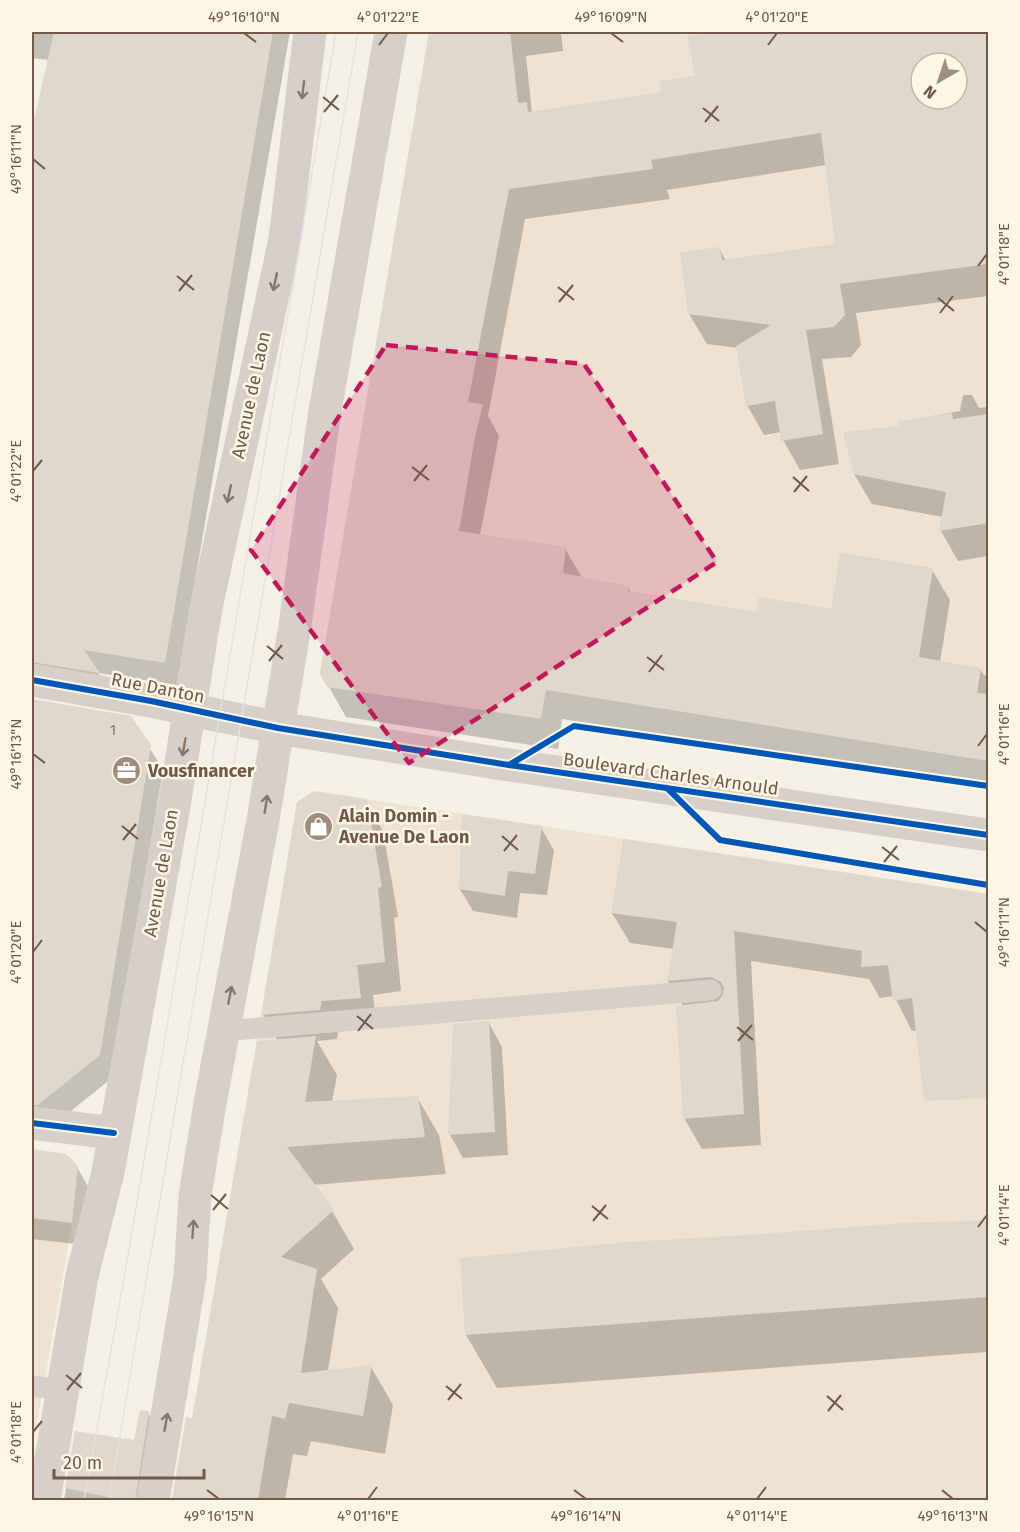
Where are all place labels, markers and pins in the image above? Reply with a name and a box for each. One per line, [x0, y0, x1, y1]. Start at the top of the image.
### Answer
office icon: Vousfinancer [111, 755, 143, 787]
place label: Vousfinancer [147, 760, 255, 782]
place label: Alain Domin - Avenue De Laon [338, 805, 469, 848]
shop icon: Alain Domin - Avenue De Laon [302, 810, 334, 842]

